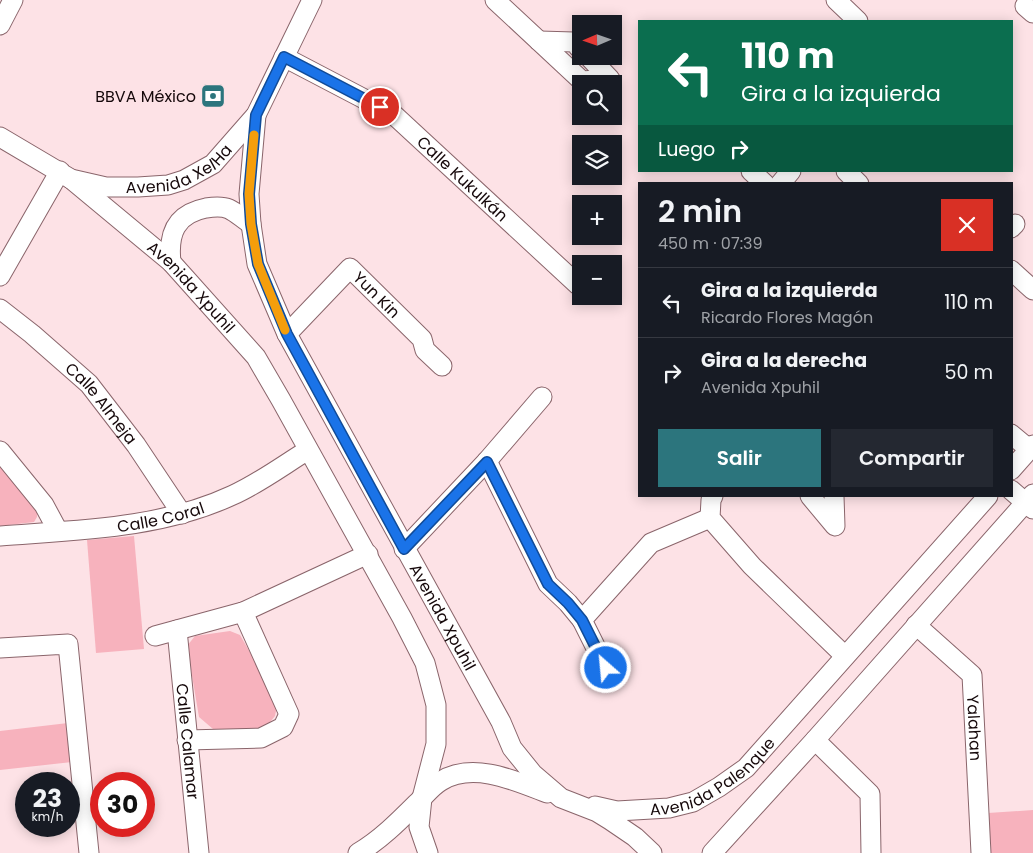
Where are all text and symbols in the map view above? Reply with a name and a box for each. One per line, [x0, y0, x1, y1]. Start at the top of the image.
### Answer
north arrow [572, 15, 622, 65]
map controls [572, 15, 622, 305]
text: 110 m [741, 31, 835, 80]
icon: left [658, 40, 723, 105]
button: search [572, 75, 622, 125]
text: Gira a la izquierda [741, 78, 941, 109]
bank icon: BBVA México [200, 83, 226, 109]
place label: BBVA México [95, 85, 196, 108]
pin [359, 86, 401, 128]
icon: arrive [366, 93, 394, 121]
street label: Calle Kukulkán [412, 131, 513, 227]
button: layers [572, 135, 622, 185]
icon: right [725, 135, 753, 163]
text: Luego [658, 136, 715, 163]
street label: Avenida XelHa [126, 139, 237, 199]
text: 2 min [658, 190, 742, 233]
button: + [572, 195, 622, 245]
button: close [941, 199, 993, 251]
text: 450 m · 07:39 [658, 232, 763, 255]
street label: Avenida Xpuhil [142, 236, 240, 338]
button: − [572, 255, 622, 305]
street label: Yun Kin [348, 266, 405, 323]
text: Gira a la izquierda [701, 277, 878, 304]
icon: left [658, 289, 686, 317]
text: 110 m [944, 289, 993, 316]
text: Ricardo Flores Magón [701, 306, 873, 329]
text: Gira a la derecha [701, 347, 867, 374]
street label: Calle Almeja [60, 357, 142, 449]
icon: right [658, 359, 686, 387]
text: 50 m [944, 359, 993, 386]
text: Avenida Xpuhil [701, 376, 820, 399]
button: Salir [658, 429, 821, 487]
button: Compartir [831, 429, 993, 487]
street label: Calle Coral [116, 496, 207, 538]
street label: Avenida Xpuhil [404, 559, 481, 675]
position arrow [579, 641, 631, 693]
street label: Calle Calamar [170, 682, 205, 801]
street label: Yalahan [961, 694, 987, 762]
street label: Avenida Palenque [649, 732, 780, 821]
speed limit sign: 30 [90, 772, 155, 837]
text: 23 [33, 781, 62, 816]
text: km/h [32, 808, 63, 825]

